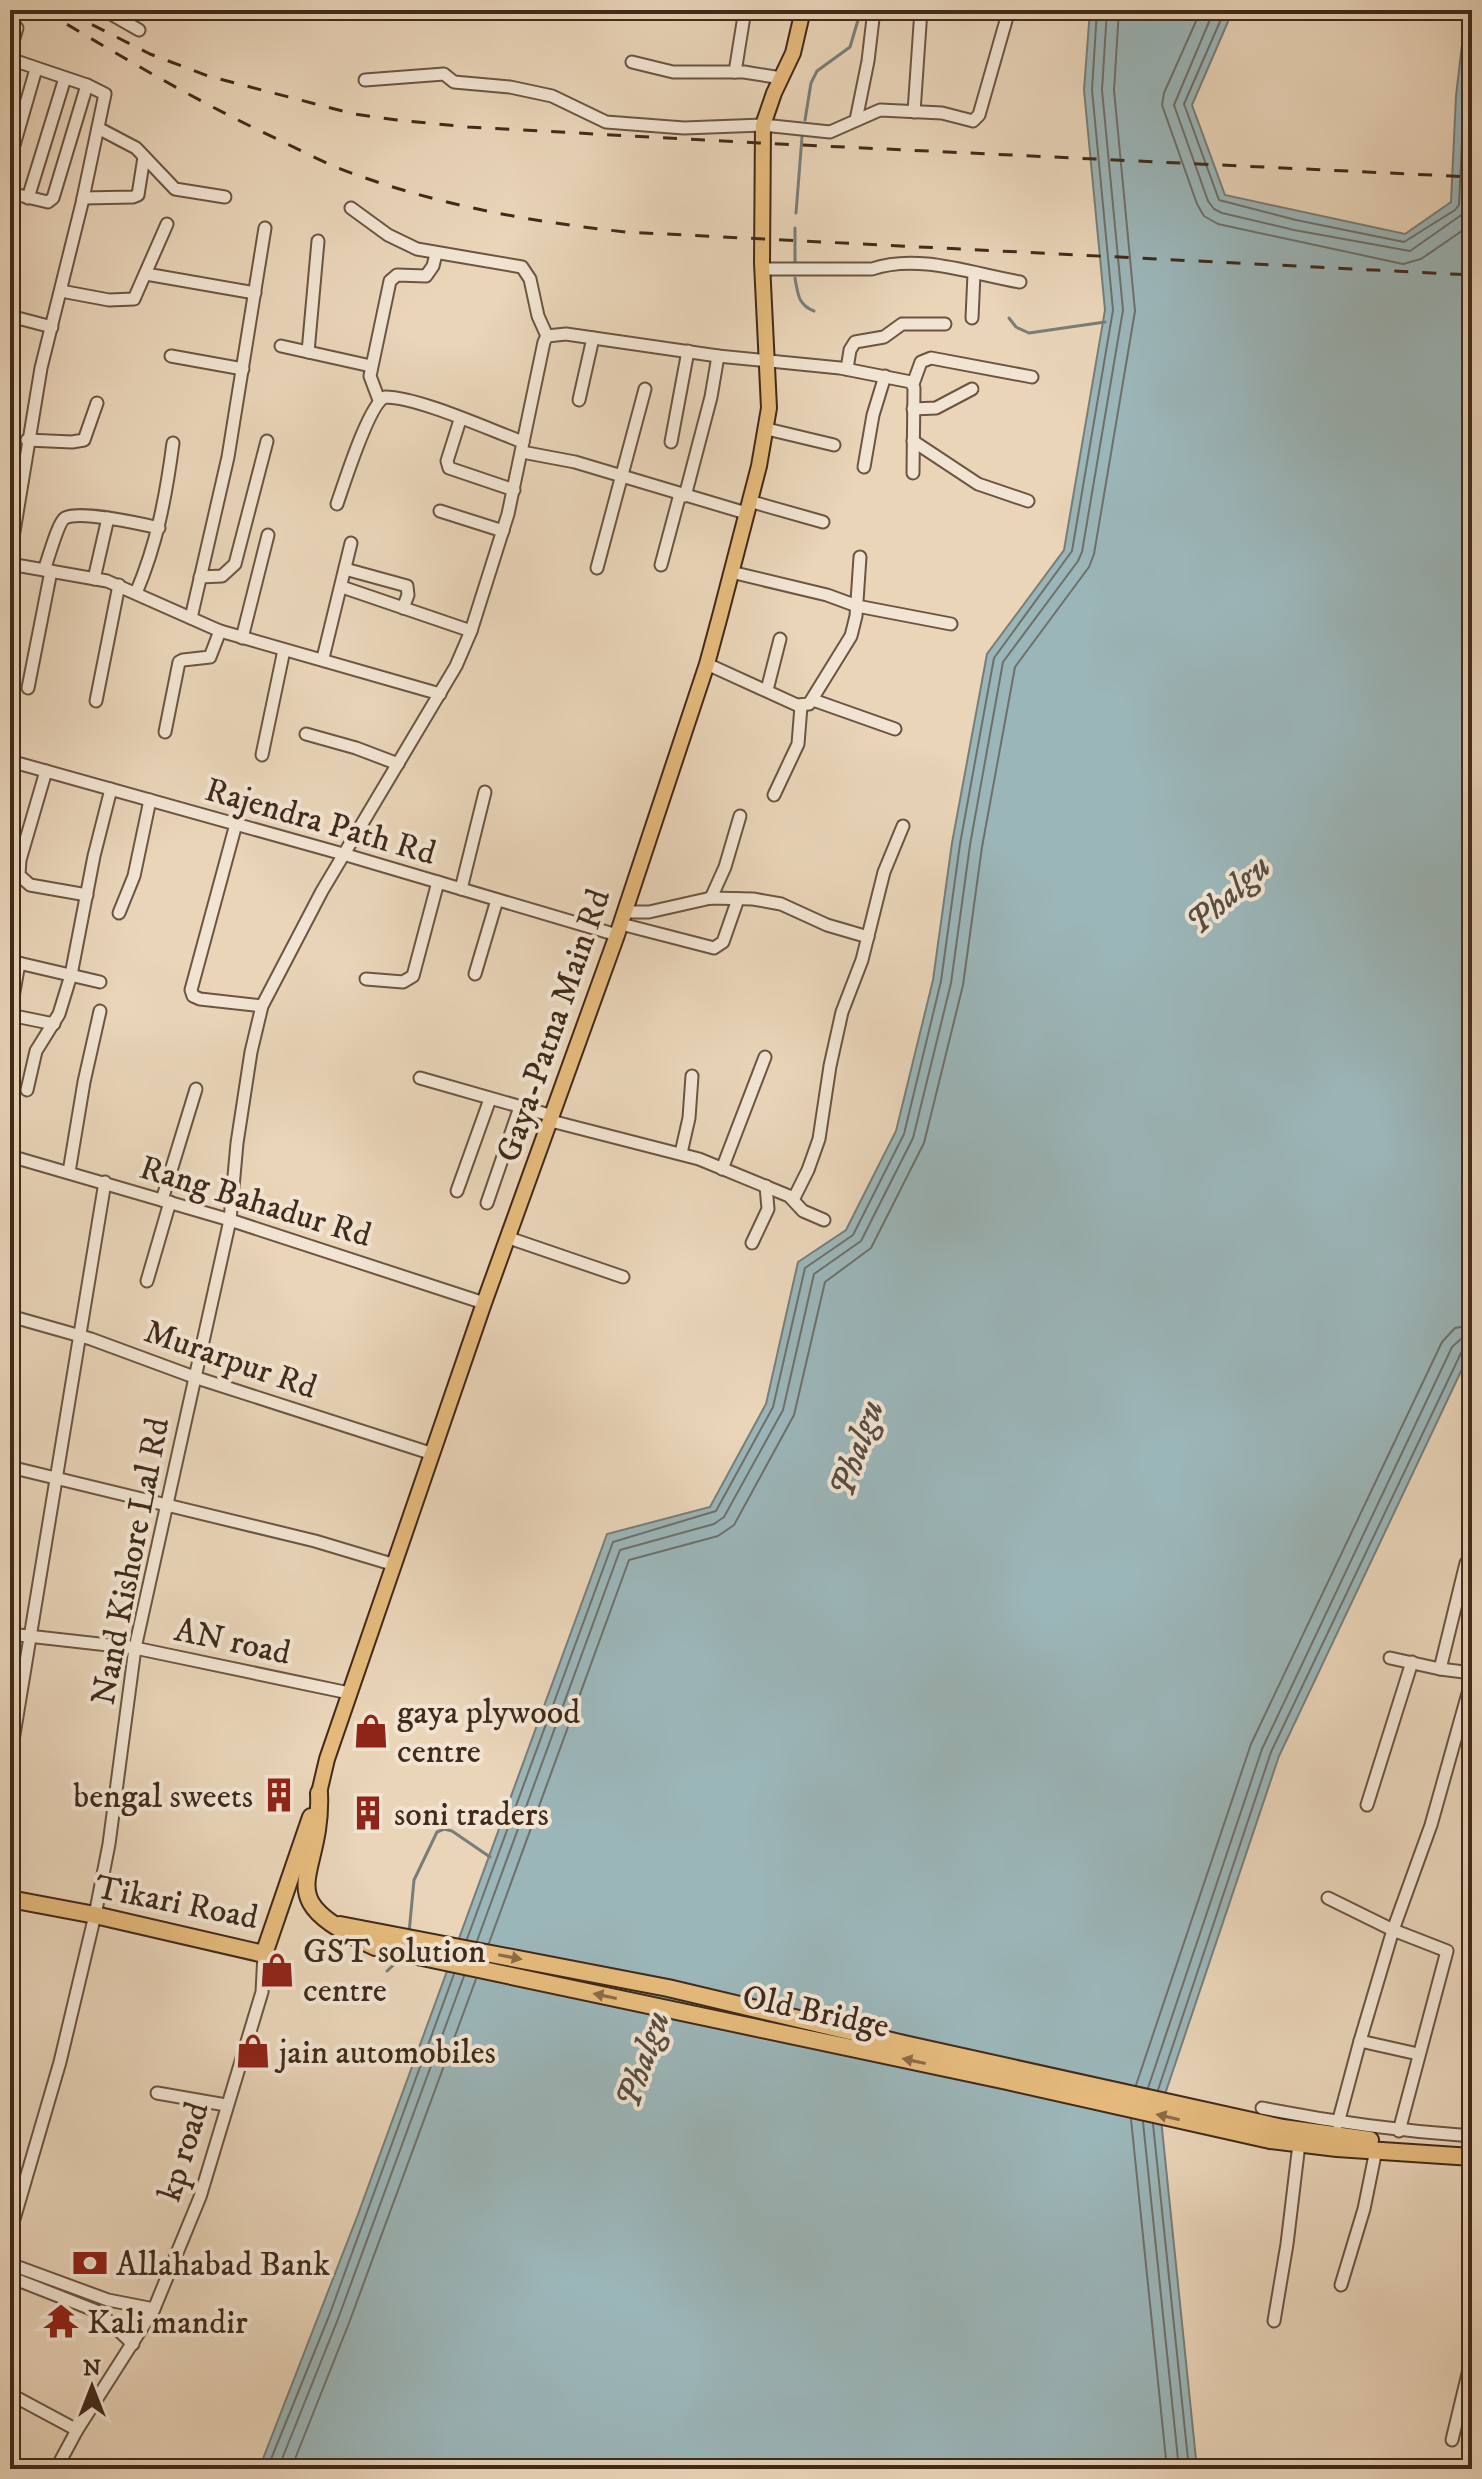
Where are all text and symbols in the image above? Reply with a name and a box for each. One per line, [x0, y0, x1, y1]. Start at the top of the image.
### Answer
street label: Rajendra Path Rd [200, 769, 441, 875]
water label: Phalgu [1177, 845, 1281, 945]
street label: Gaya-Patna Main Rd [487, 884, 620, 1168]
street label: Rang Bahadur Rd [135, 1147, 376, 1257]
street label: Murarpur Rd [139, 1311, 322, 1409]
water label: Phalgu [820, 1394, 895, 1503]
street label: Nand Kishore Lal Rd [83, 1414, 179, 1709]
street label: AN road [171, 1609, 294, 1675]
place label: gaya plywood centre [397, 1692, 580, 1773]
shop icon: gaya plywood centre [352, 1712, 390, 1750]
place label: bengal sweets [73, 1776, 253, 1818]
building icon: bengal sweets [260, 1776, 298, 1814]
building icon: soni traders [349, 1794, 387, 1832]
place label: soni traders [394, 1794, 549, 1836]
street label: Tikari Road [92, 1867, 262, 1939]
place label: GST solution centre [303, 1931, 486, 2012]
shop icon: GST solution centre [258, 1951, 296, 1989]
one-way arrow [498, 1951, 523, 1964]
street label: Old Bridge [739, 1976, 893, 2048]
one-way arrow [592, 1989, 617, 2002]
water label: Phalgu [606, 2005, 681, 2114]
shop icon: jain automobiles [234, 2032, 272, 2070]
place label: jain automobiles [274, 2032, 496, 2074]
one-way arrow [901, 2054, 926, 2067]
street label: kp road [149, 2097, 219, 2206]
one-way arrow [1155, 2110, 1180, 2122]
bank icon: Allahabad Bank [71, 2244, 109, 2282]
place label: Allahabad Bank [116, 2244, 330, 2286]
temple icon: Kali mandir [42, 2302, 80, 2340]
place label: Kali mandir [87, 2302, 248, 2344]
north arrow [52, 2347, 132, 2427]
text: N [83, 2355, 101, 2382]

